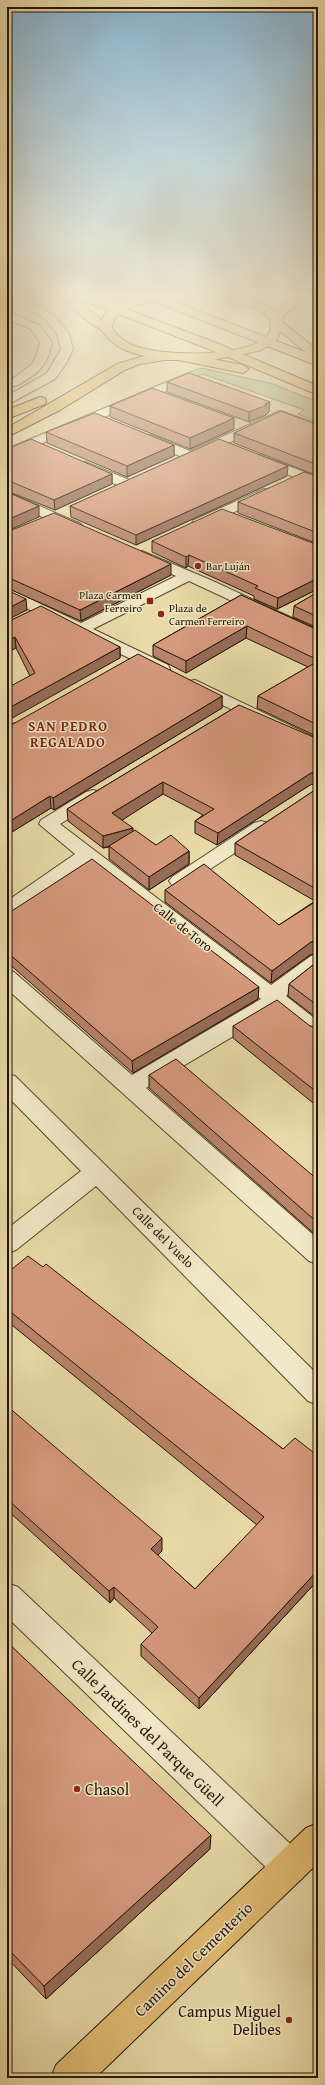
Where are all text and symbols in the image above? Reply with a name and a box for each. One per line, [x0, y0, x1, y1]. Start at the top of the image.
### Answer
place label: Bar Luján [206, 558, 251, 574]
marker: Bar Luján [193, 561, 203, 571]
place label: Plaza Carmen Ferreiro [79, 587, 143, 616]
marker: Plaza Carmen Ferreiro [145, 596, 155, 606]
place label: Plaza de Carmen Ferreiro [169, 600, 245, 629]
marker: Plaza de Carmen Ferreiro [156, 609, 166, 619]
district label: SAN PEDRO REGALADO [28, 716, 108, 752]
street label: Calle de Toro [149, 898, 217, 956]
street label: Calle del Vuelo [128, 1202, 199, 1273]
street label: Calle Jardines del Parque Güell [66, 1653, 230, 1812]
place label: Chasol [85, 1777, 130, 1801]
marker: Chasol [72, 1784, 82, 1794]
street label: Camino del Cementerio [128, 1896, 258, 2022]
place label: Campus Miguel Delibes [178, 1999, 282, 2041]
marker: Campus Miguel Delibes [284, 2015, 294, 2025]

